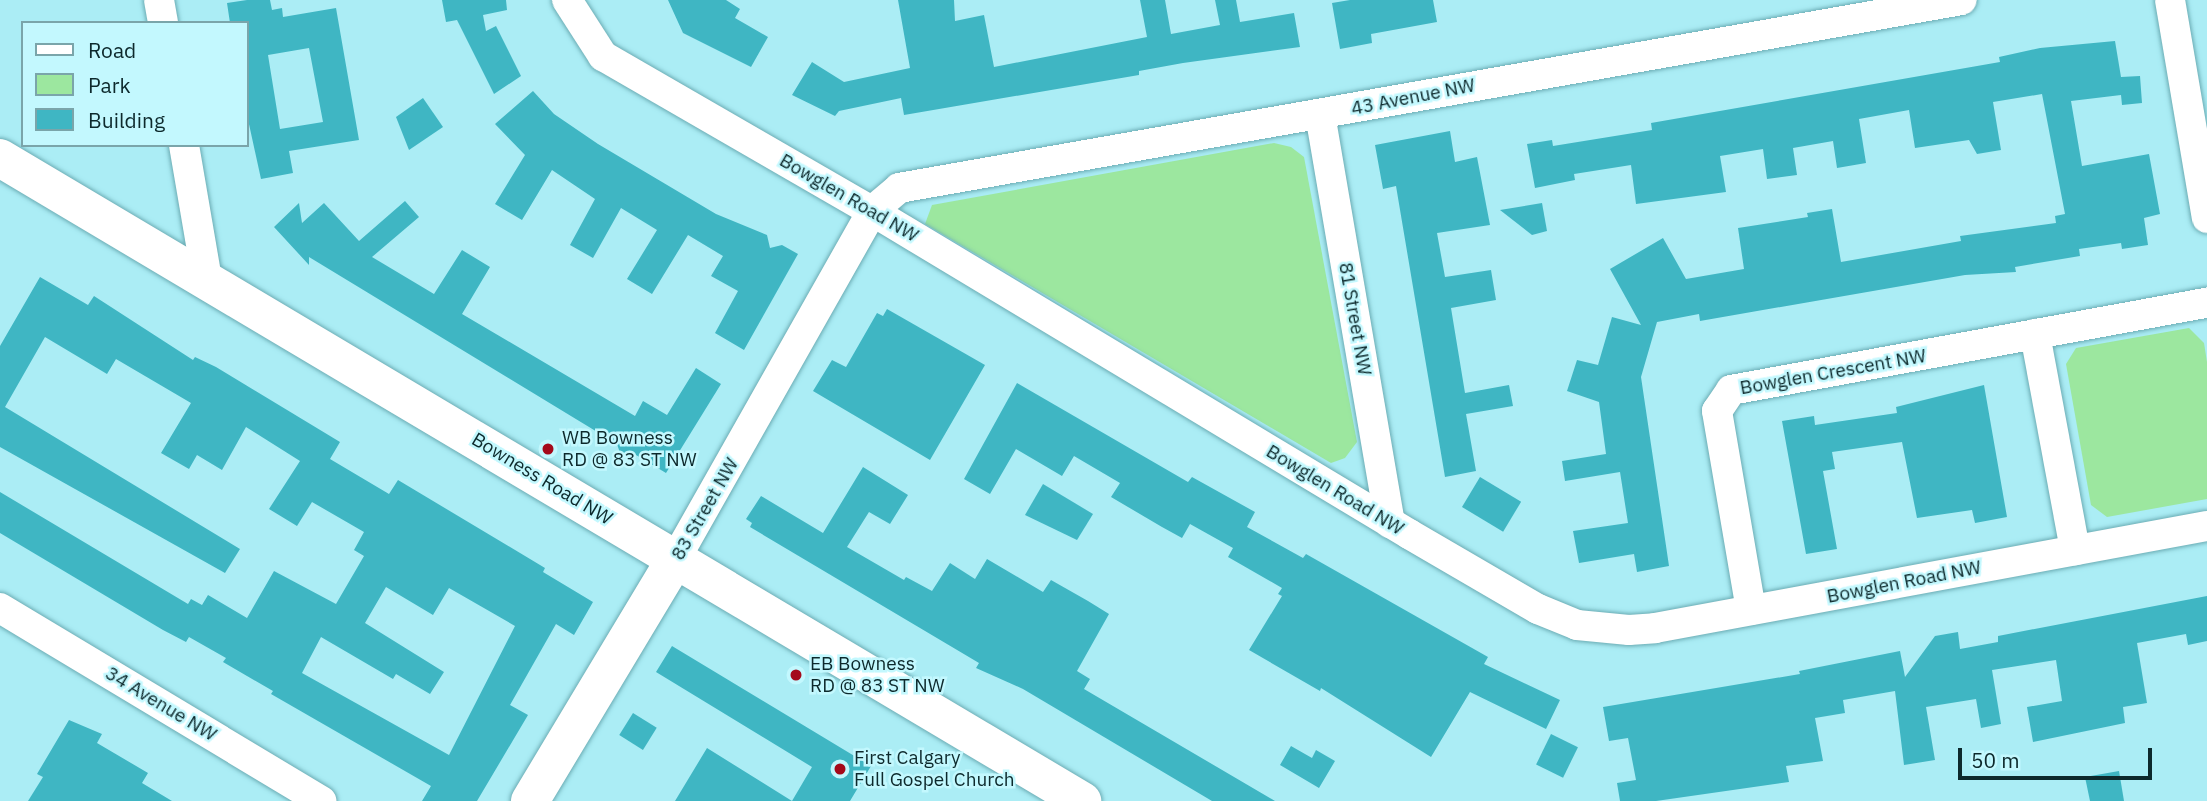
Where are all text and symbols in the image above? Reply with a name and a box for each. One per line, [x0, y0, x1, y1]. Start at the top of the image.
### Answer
legend [21, 21, 248, 147]
text: Road [88, 36, 136, 64]
text: Park [88, 71, 131, 99]
street label: 43 Avenue NW [1349, 74, 1477, 120]
text: Building [88, 106, 165, 134]
street label: Bowglen Road NW [775, 149, 923, 247]
street label: 81 Street NW [1334, 261, 1376, 377]
street label: Bowglen Crescent NW [1738, 344, 1928, 400]
place label: WB Bowness RD @ 83 ST NW [562, 427, 697, 471]
street label: Bowness Road NW [467, 428, 617, 530]
street label: Bowglen Road NW [1262, 440, 1408, 540]
marker: WB Bowness RD @ 83 ST NW [540, 441, 556, 457]
street label: 83 Street NW [667, 454, 743, 564]
street label: Bowglen Road NW [1825, 556, 1983, 608]
place label: EB Bowness RD @ 83 ST NW [810, 653, 945, 697]
street label: 34 Avenue NW [101, 662, 221, 746]
marker: EB Bowness RD @ 83 ST NW [788, 667, 804, 683]
scale bar [1962, 734, 2156, 778]
text: 50 m [1971, 746, 2020, 774]
place label: First Calgary Full Gospel Church [854, 747, 1014, 791]
marker: First Calgary Full Gospel Church [832, 761, 848, 777]

